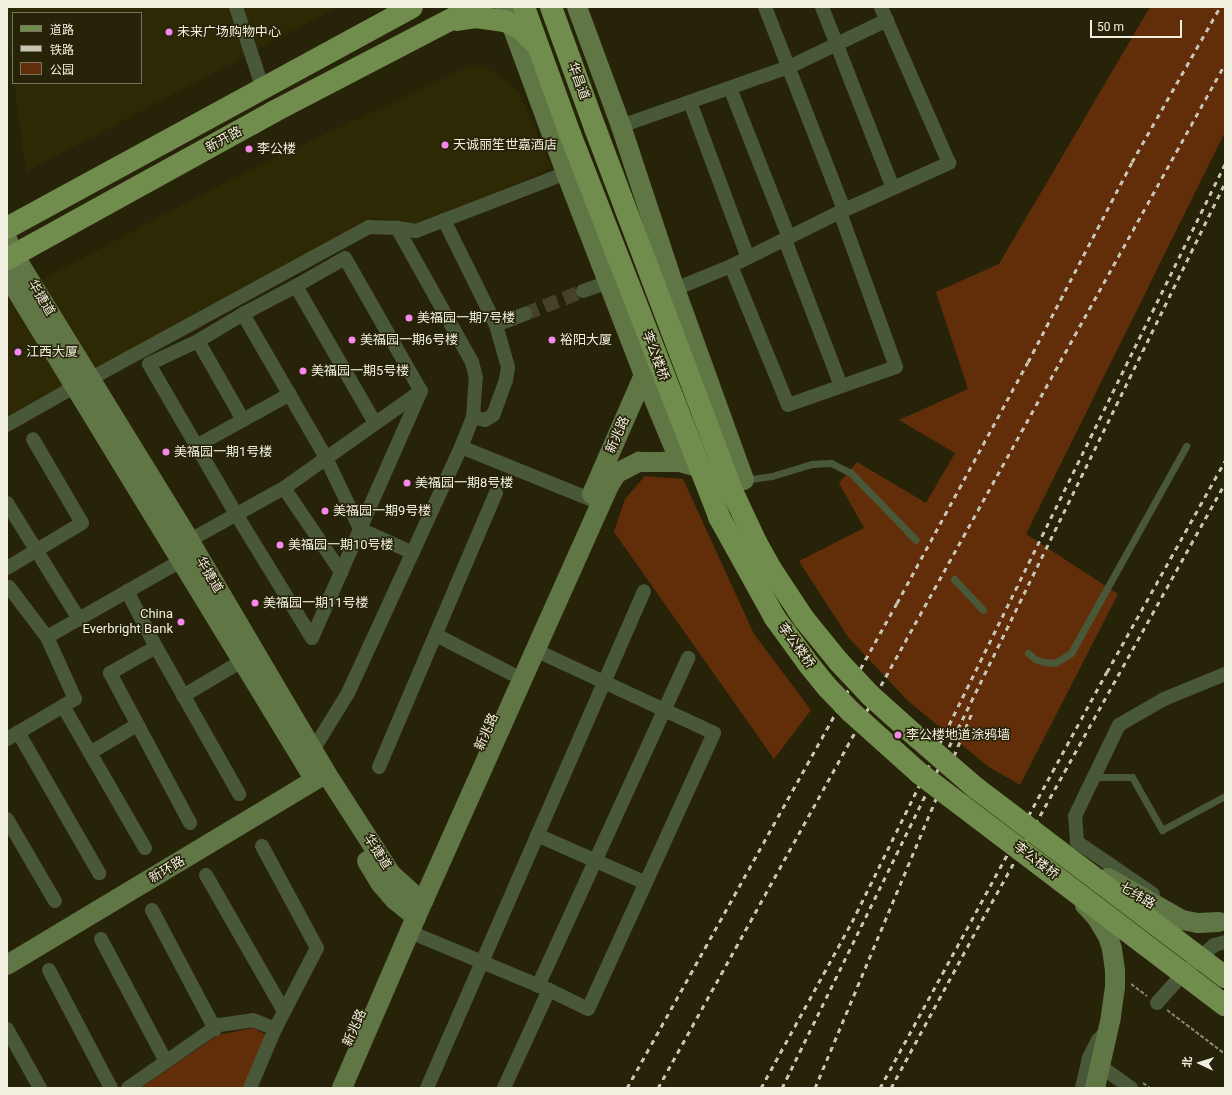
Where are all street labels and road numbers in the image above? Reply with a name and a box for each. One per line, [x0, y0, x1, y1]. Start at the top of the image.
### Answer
street label: 华昌道 [564, 60, 592, 102]
street label: 新开路 [203, 124, 245, 156]
street label: 华捷道 [24, 277, 58, 319]
street label: 李公楼桥 [638, 329, 672, 383]
street label: 新兆路 [603, 414, 633, 456]
street label: 华捷道 [192, 554, 226, 596]
street label: 李公楼桥 [774, 620, 818, 672]
street label: 新兆路 [472, 711, 502, 753]
street label: 华捷道 [360, 831, 394, 873]
street label: 李公楼桥 [1011, 839, 1061, 883]
street label: 新环路 [146, 853, 188, 887]
street label: 七纬路 [1116, 879, 1158, 913]
street label: 新兆路 [340, 1007, 370, 1049]

